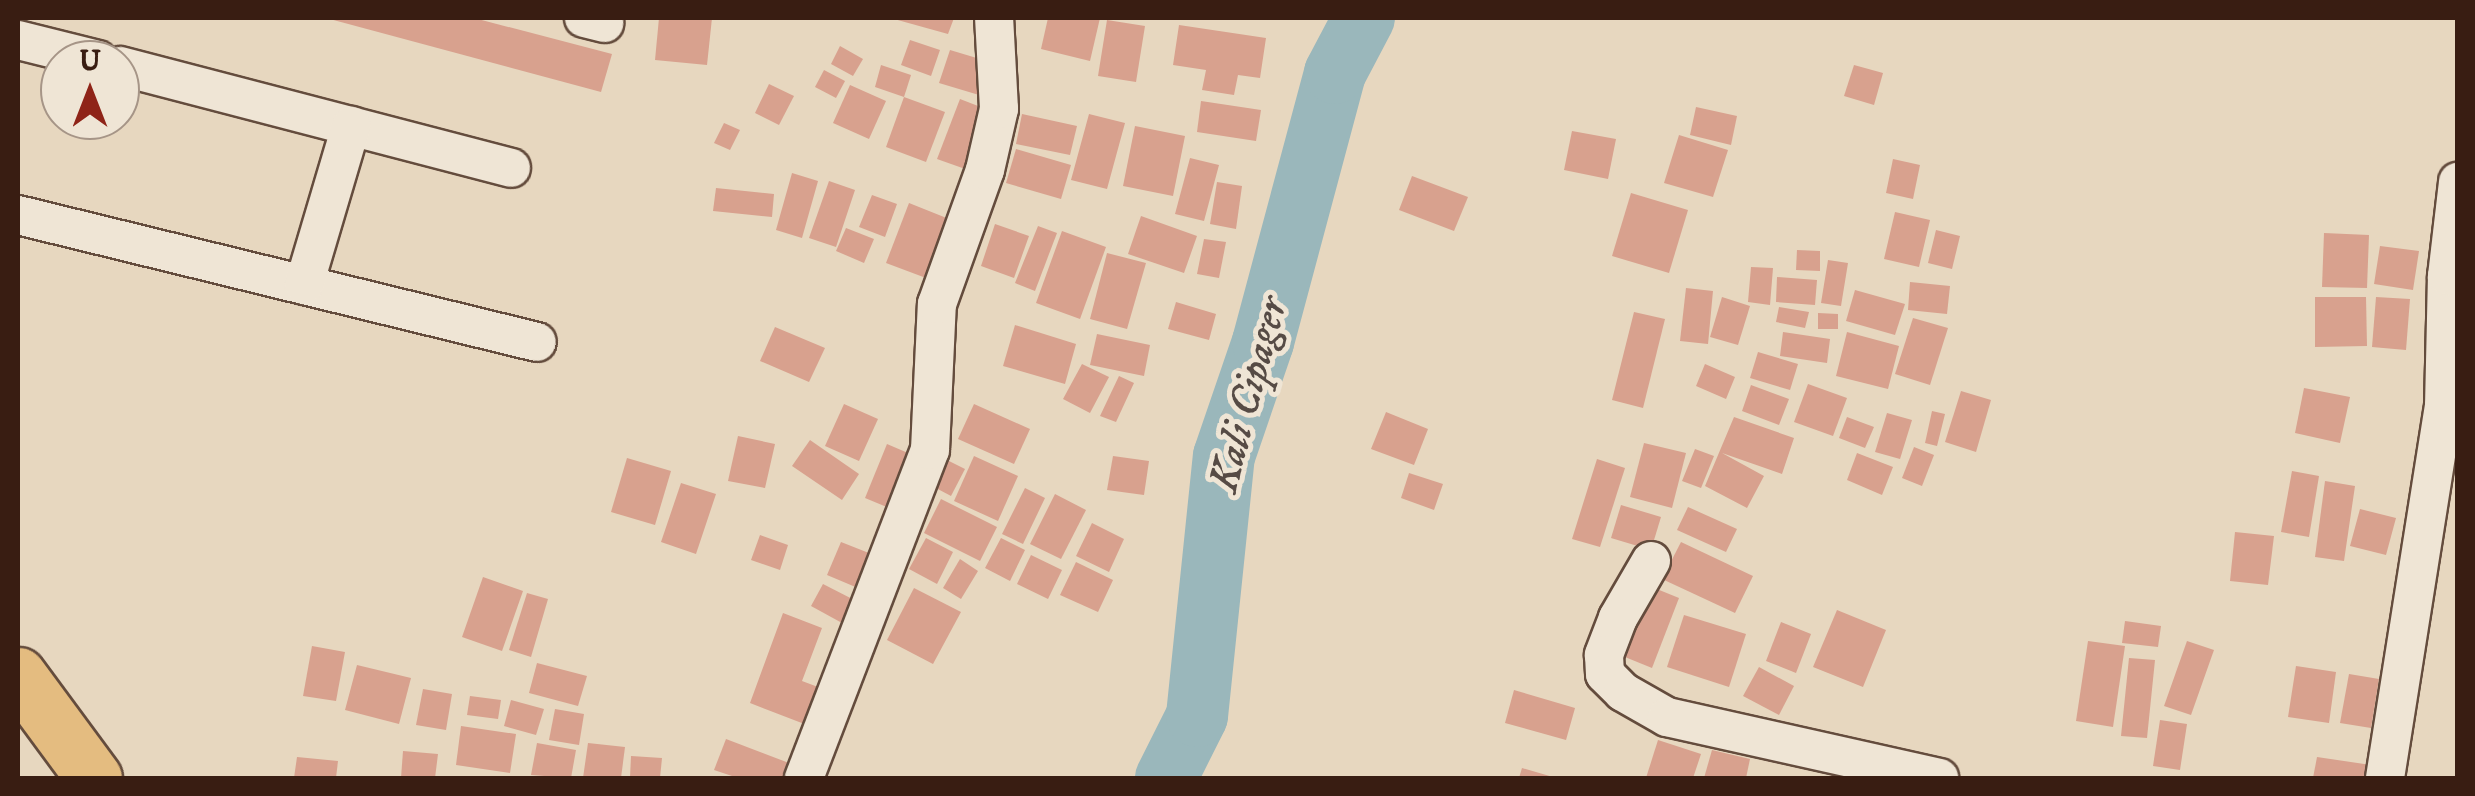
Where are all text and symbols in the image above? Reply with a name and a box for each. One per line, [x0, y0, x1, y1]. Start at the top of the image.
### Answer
north arrow [40, 40, 140, 140]
text: U [79, 44, 101, 79]
water label: Kali Cipager [1199, 292, 1299, 498]

